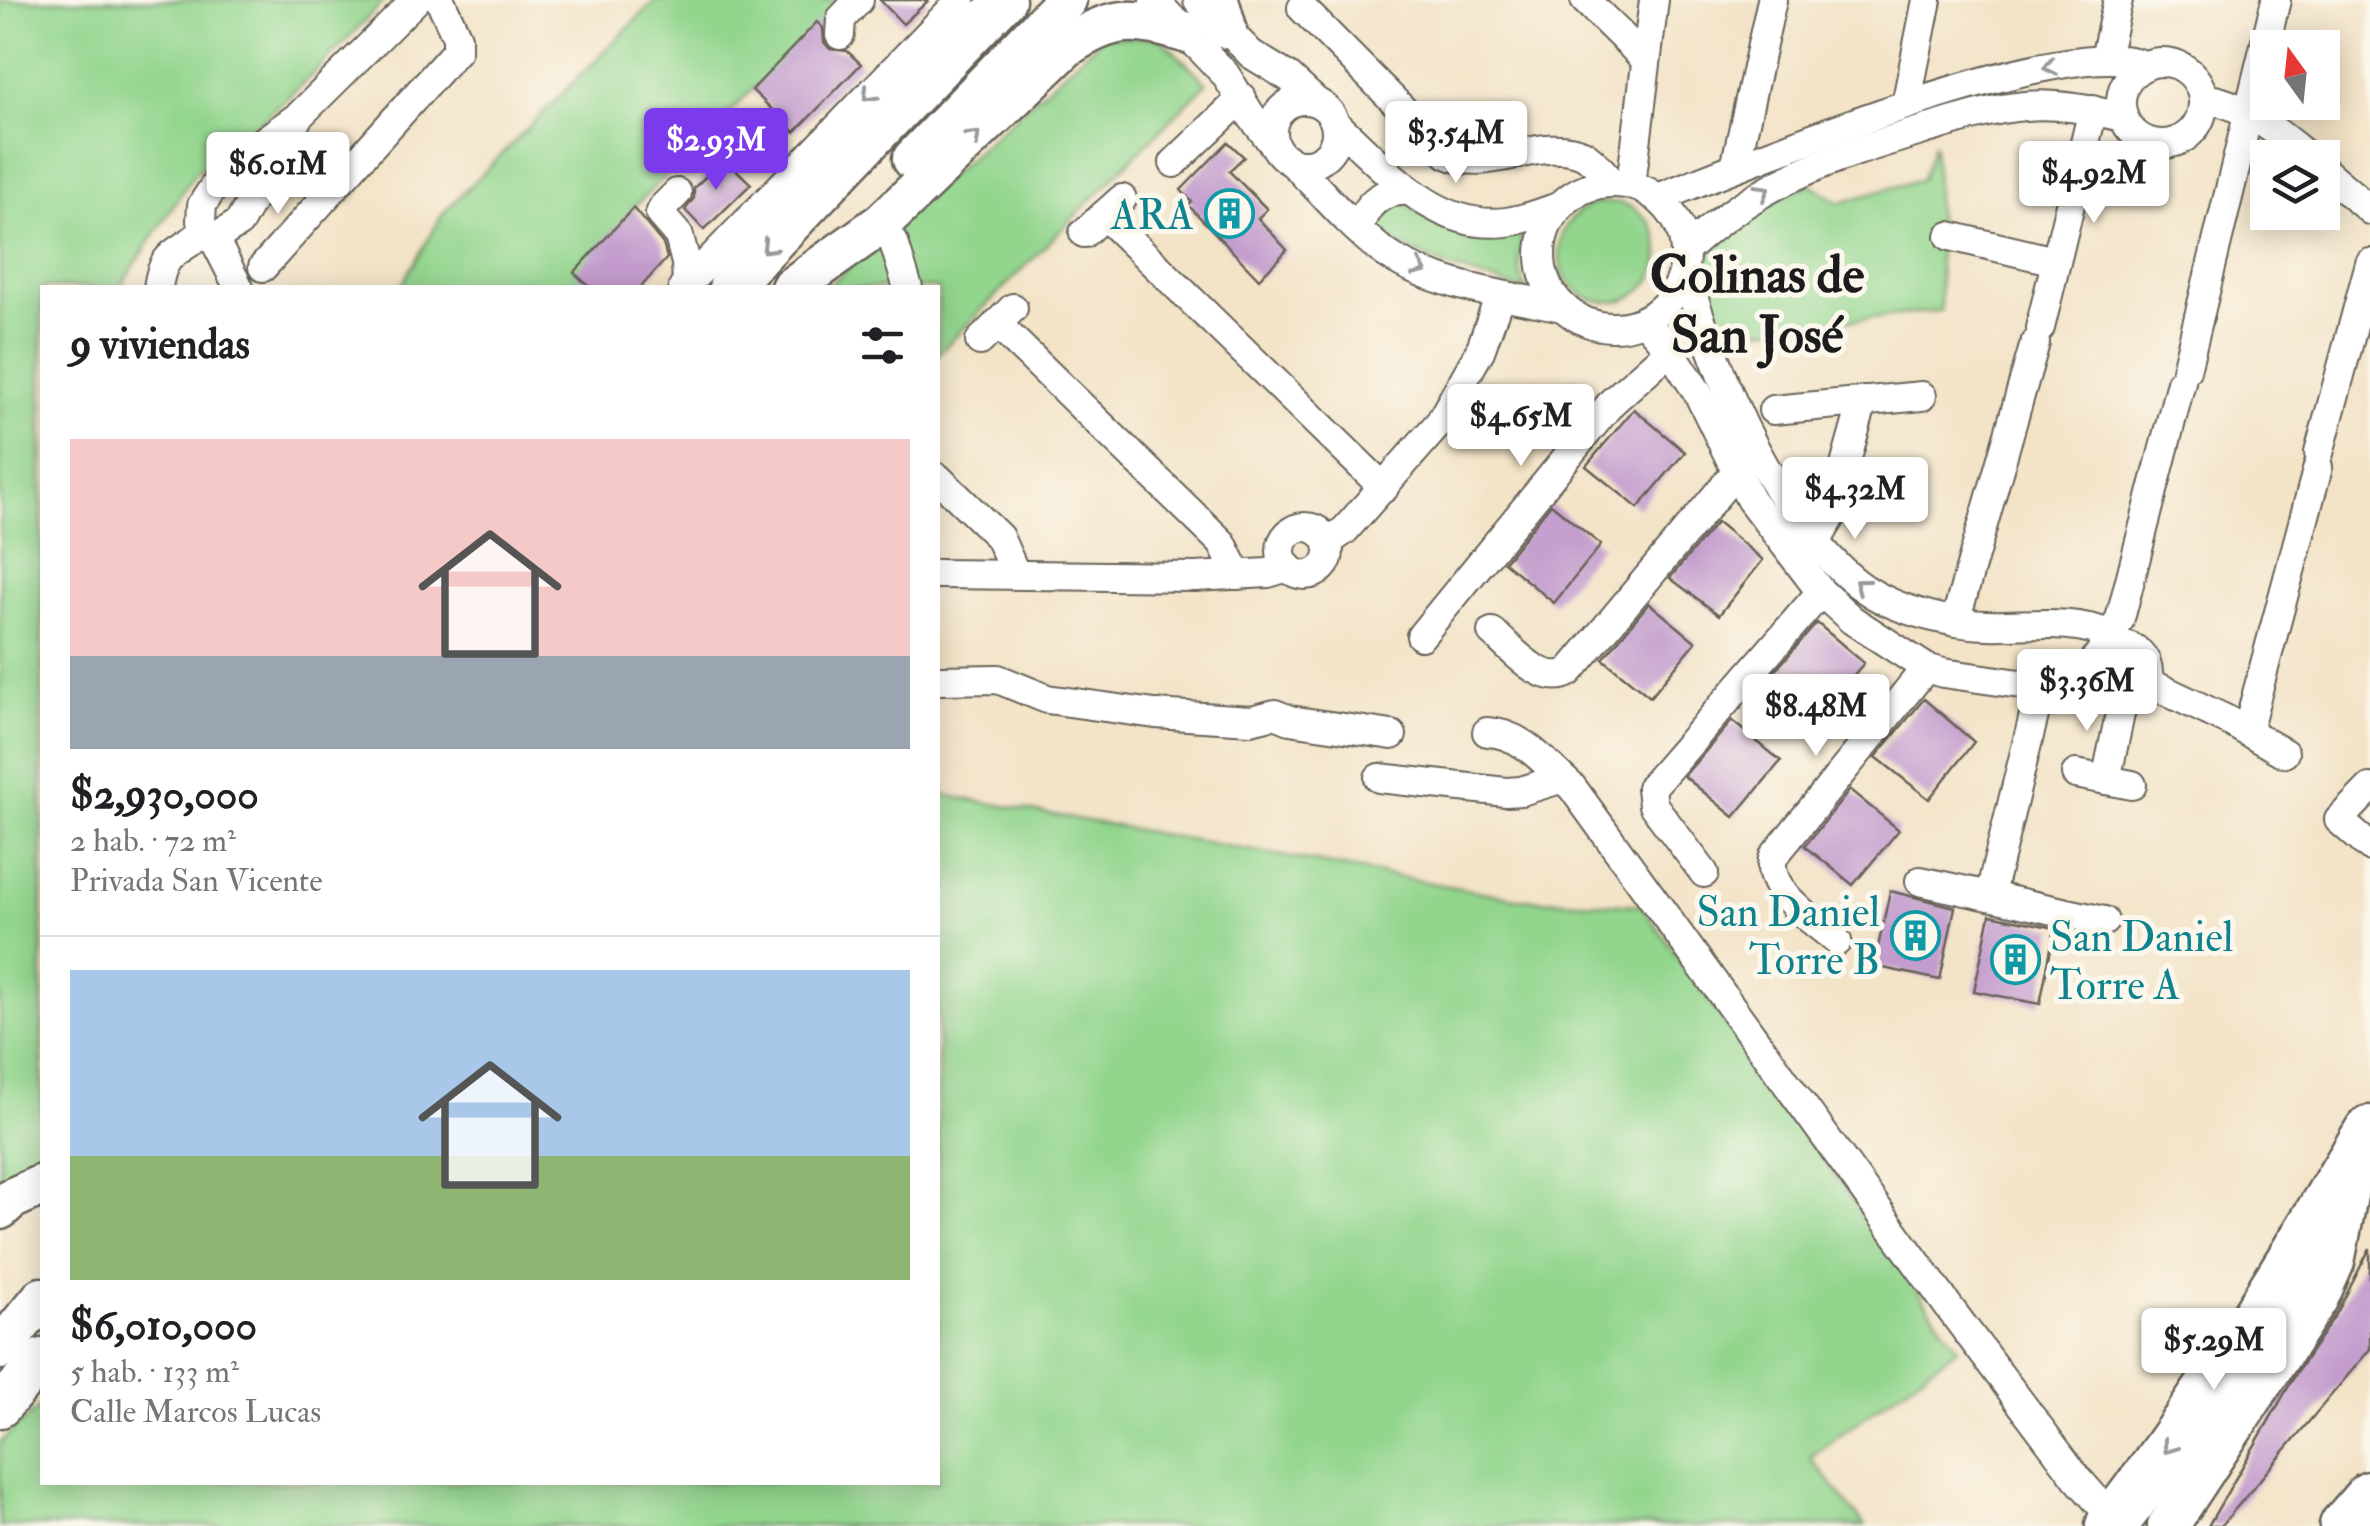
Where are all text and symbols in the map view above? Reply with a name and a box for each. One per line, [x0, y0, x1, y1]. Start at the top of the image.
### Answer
north arrow [2250, 30, 2340, 120]
map controls [2250, 30, 2340, 230]
one-way arrow [2042, 55, 2059, 76]
one-way arrow [863, 84, 881, 102]
pin: $3.54M [1375, 101, 1537, 186]
pin: $2.93M [635, 108, 797, 193]
text: $3.54M [1407, 113, 1505, 153]
text: $2.93M [666, 120, 766, 160]
one-way arrow [962, 130, 980, 148]
pin: $6.01M [197, 132, 359, 217]
button: layers [2250, 140, 2340, 230]
pin: $4.92M [2013, 141, 2175, 226]
text: $6.01M [228, 144, 328, 184]
text: $4.92M [2041, 153, 2147, 193]
one-way arrow [1752, 184, 1770, 203]
building icon: ARA [1203, 188, 1255, 240]
place label: ARA [1110, 190, 1194, 242]
one-way arrow [762, 235, 780, 254]
district label: Colinas de San José [1650, 243, 1864, 369]
one-way arrow [1410, 257, 1428, 277]
icon: filters [855, 318, 910, 373]
text: 9 viviendas [70, 319, 250, 371]
pin: $4.65M [1440, 384, 1602, 469]
text: $4.65M [1469, 396, 1573, 436]
pin: $4.32M [1774, 457, 1936, 542]
text: $4.32M [1804, 469, 1906, 509]
icon: home [400, 504, 580, 684]
one-way arrow [1854, 579, 1872, 596]
pin: $3.36M [2006, 649, 2168, 734]
text: $3.36M [2039, 661, 2135, 701]
pin: $8.48M [1735, 674, 1897, 759]
text: $8.48M [1764, 686, 1868, 726]
text: $2,930,000 [70, 769, 259, 821]
text: 2 hab. · 72 m² [70, 821, 236, 861]
text: Privada San Vicente [70, 861, 323, 901]
place label: San Daniel Torre B [1696, 887, 1880, 987]
building icon: San Daniel Torre B [1889, 909, 1941, 961]
place label: San Daniel Torre A [2050, 912, 2234, 1012]
building icon: San Daniel Torre A [1989, 934, 2041, 986]
icon: home [400, 1035, 580, 1215]
text: $6,010,000 [70, 1300, 257, 1352]
pin: $5.29M [2133, 1308, 2295, 1393]
text: $5.29M [2163, 1320, 2265, 1360]
text: 5 hab. · 133 m² [70, 1352, 239, 1392]
text: Calle Marcos Lucas [70, 1392, 321, 1432]
one-way arrow [2163, 1436, 2181, 1454]

